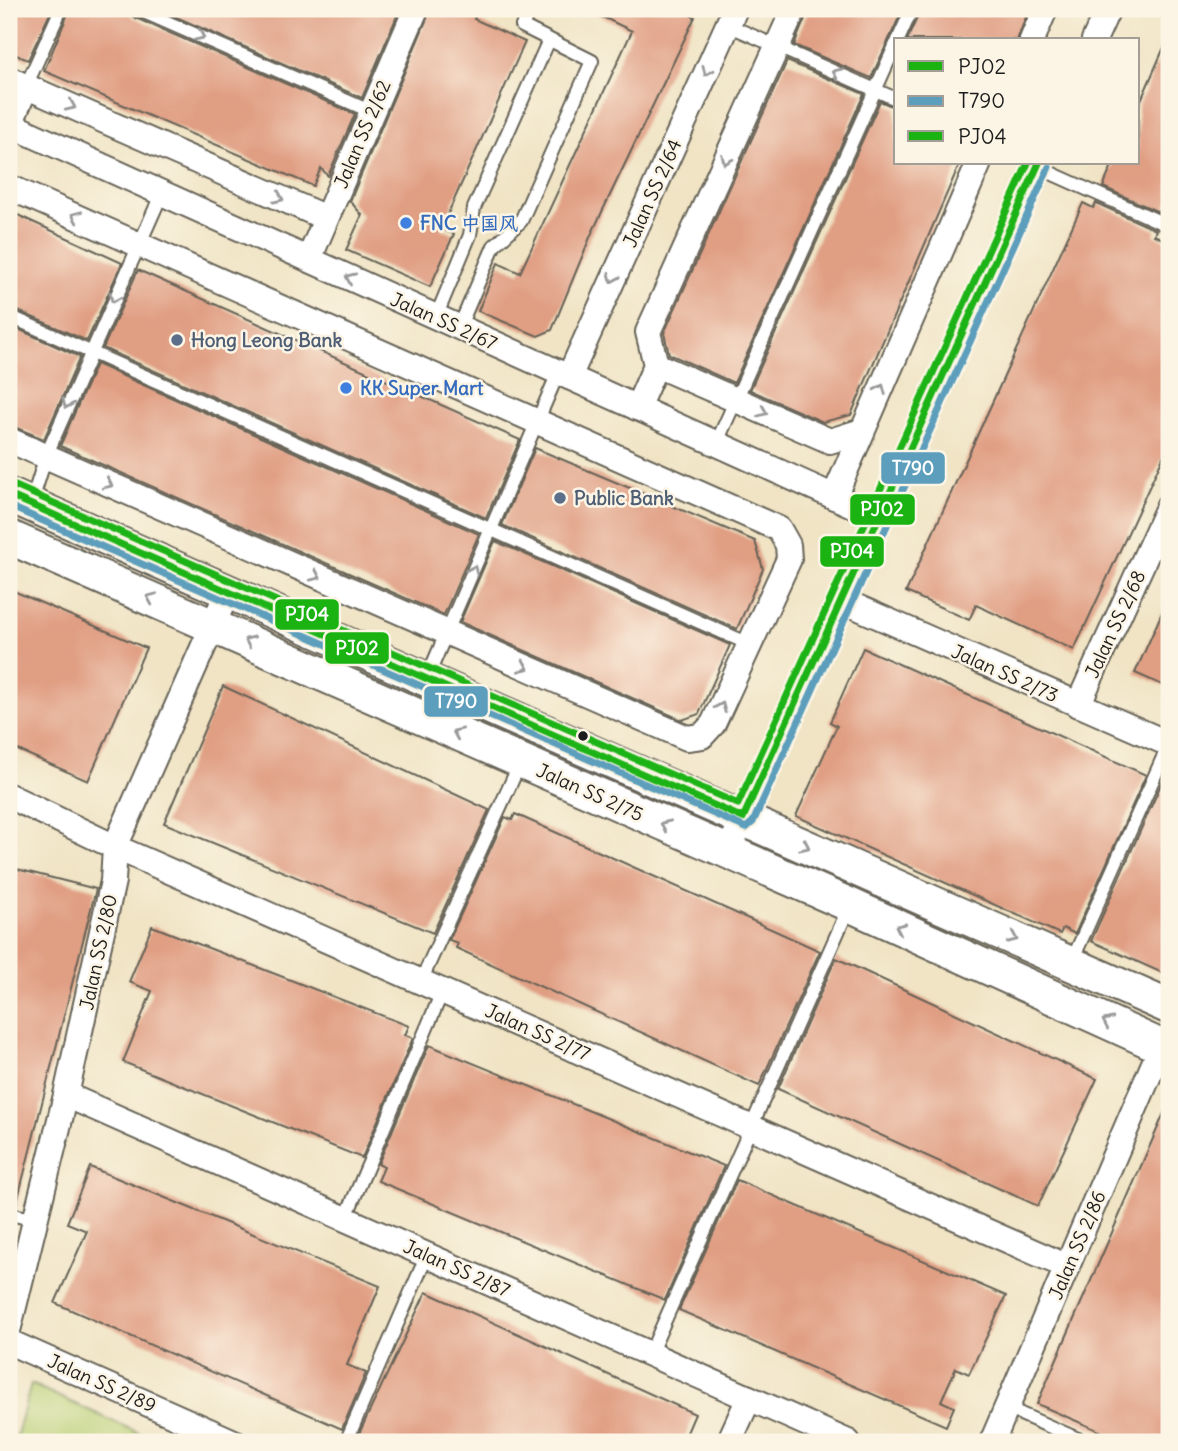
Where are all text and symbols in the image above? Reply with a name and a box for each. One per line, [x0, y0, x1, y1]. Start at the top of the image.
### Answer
one-way arrow [192, 28, 205, 42]
legend [894, 38, 1140, 164]
text: PJ02 [958, 53, 1006, 80]
one-way arrow [701, 64, 715, 76]
one-way arrow [831, 67, 844, 81]
street label: Jalan SS 2/62 [328, 76, 396, 192]
text: T790 [958, 87, 1005, 114]
one-way arrow [64, 98, 76, 112]
text: PJ04 [958, 123, 1007, 150]
street label: Jalan SS 2/64 [617, 135, 687, 251]
one-way arrow [720, 153, 734, 166]
one-way arrow [273, 189, 285, 203]
one-way arrow [71, 210, 83, 224]
place label: FNC 中国风 [420, 211, 518, 235]
marker: FNC 中国风 [398, 215, 414, 231]
one-way arrow [607, 271, 621, 284]
one-way arrow [345, 272, 358, 286]
street label: Jalan SS 2/67 [387, 287, 501, 355]
one-way arrow [108, 290, 122, 303]
place label: Hong Leong Bank [191, 328, 343, 352]
marker: Hong Leong Bank [169, 332, 185, 348]
place label: KK Super Mart [360, 376, 484, 400]
marker: KK Super Mart [338, 380, 354, 396]
one-way arrow [873, 384, 887, 396]
one-way arrow [62, 397, 76, 409]
one-way arrow [756, 404, 768, 418]
line badge: T790 [880, 451, 946, 485]
text: T790 [892, 456, 934, 480]
one-way arrow [101, 476, 113, 490]
place label: Public Bank [574, 486, 674, 510]
marker: Public Bank [552, 490, 568, 506]
line badge: PJ02 [849, 493, 916, 526]
text: PJ02 [860, 497, 904, 521]
line badge: PJ04 [819, 535, 885, 568]
text: PJ04 [830, 539, 874, 563]
one-way arrow [465, 565, 479, 578]
street label: Jalan SS 2/68 [1080, 566, 1150, 682]
one-way arrow [309, 568, 321, 582]
one-way arrow [146, 592, 158, 606]
line badge: PJ04 [274, 598, 340, 631]
text: PJ04 [285, 602, 329, 626]
line badge: PJ02 [324, 631, 390, 665]
one-way arrow [244, 635, 256, 649]
text: PJ02 [335, 636, 379, 660]
street label: Jalan SS 2/73 [948, 639, 1062, 707]
one-way arrow [517, 659, 530, 673]
line badge: T790 [423, 685, 489, 718]
text: T790 [435, 689, 477, 713]
one-way arrow [713, 702, 727, 714]
one-way arrow [452, 727, 464, 741]
unlabelled marker [576, 729, 590, 743]
street label: Jalan SS 2/75 [533, 758, 647, 826]
one-way arrow [660, 819, 673, 833]
one-way arrow [798, 838, 811, 852]
street label: Jalan SS 2/80 [74, 892, 122, 1012]
one-way arrow [895, 922, 907, 936]
one-way arrow [1006, 930, 1019, 944]
street label: Jalan SS 2/77 [482, 998, 594, 1066]
one-way arrow [1102, 1016, 1114, 1030]
street label: Jalan SS 2/86 [1043, 1187, 1111, 1303]
street label: Jalan SS 2/87 [400, 1234, 514, 1302]
street label: Jalan SS 2/89 [44, 1348, 160, 1418]

